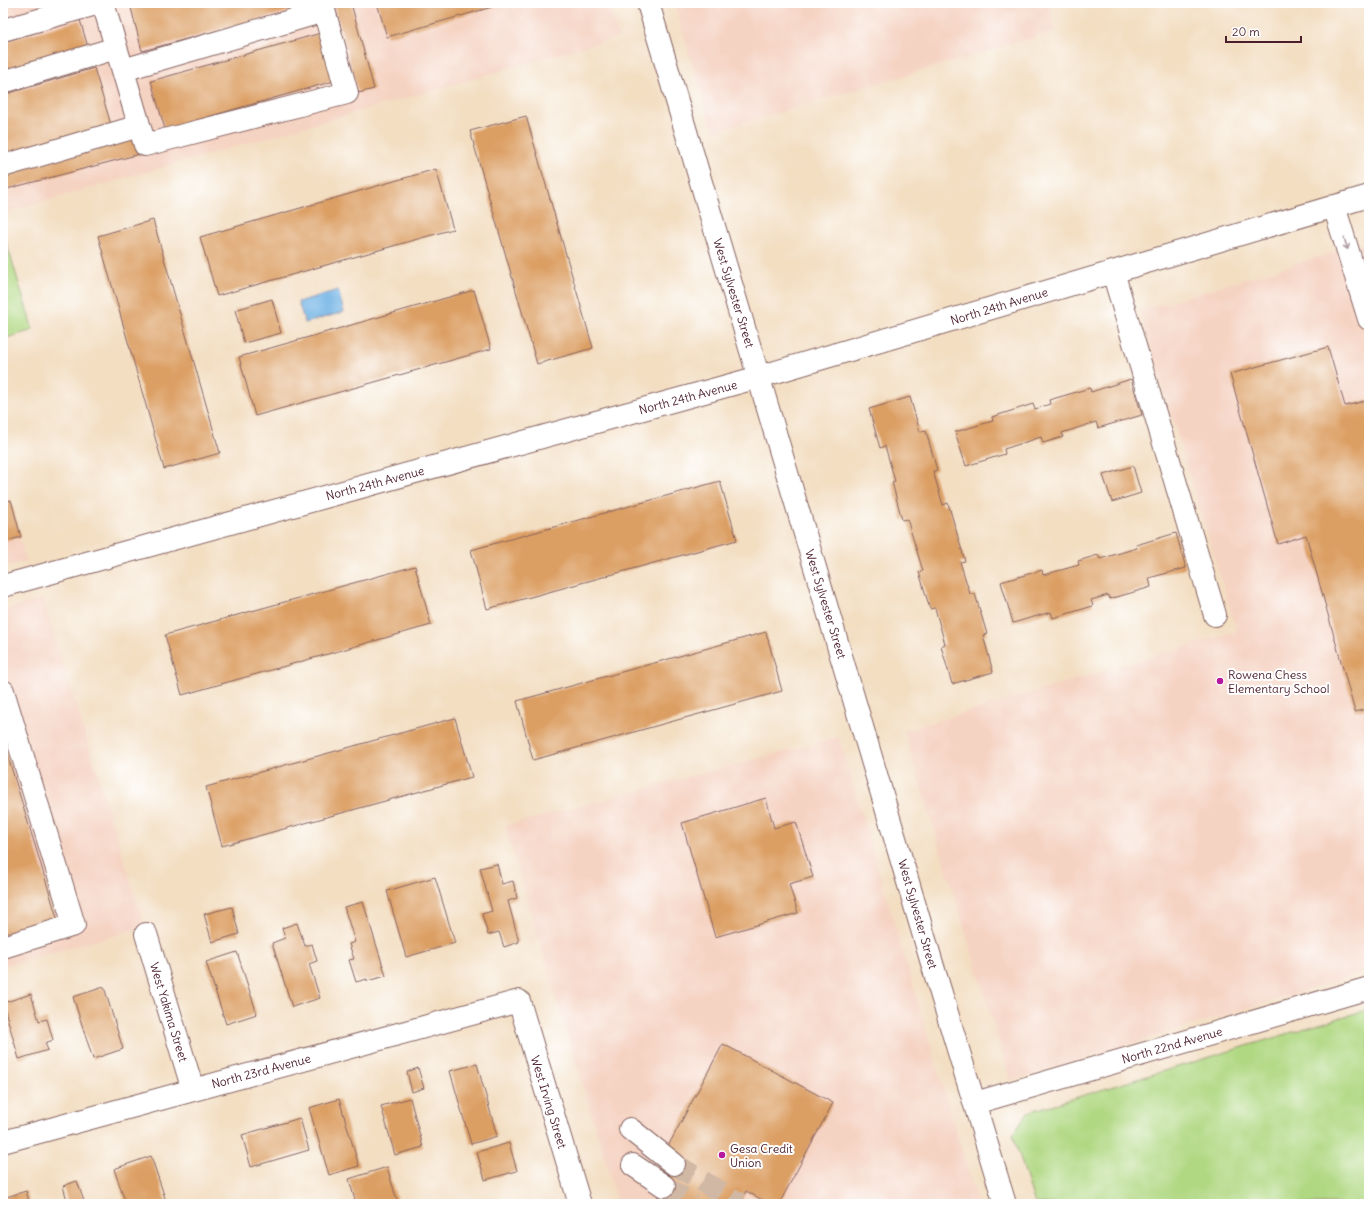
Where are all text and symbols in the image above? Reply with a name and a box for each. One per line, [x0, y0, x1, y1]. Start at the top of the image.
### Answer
scale bar [1226, 18, 1301, 44]
text: 20 m [1232, 24, 1260, 39]
street label: West Sylvester Street [710, 237, 758, 349]
one-way arrow [1343, 237, 1350, 250]
street label: North 24th Avenue [948, 284, 1050, 328]
street label: North 24th Avenue [637, 377, 739, 417]
street label: North 24th Avenue [324, 463, 426, 503]
street label: West Sylvester Street [802, 548, 850, 660]
place label: Rowena Chess Elementary School [1228, 667, 1329, 696]
marker: Rowena Chess Elementary School [1215, 676, 1225, 686]
street label: West Sylvester Street [895, 857, 941, 971]
street label: West Yakima Street [147, 961, 191, 1063]
street label: North 22nd Avenue [1120, 1023, 1224, 1067]
street label: North 23rd Avenue [210, 1051, 312, 1091]
street label: West Irving Street [528, 1054, 570, 1150]
place label: Gesa Credit Union [730, 1141, 793, 1170]
marker: Gesa Credit Union [717, 1150, 727, 1160]

